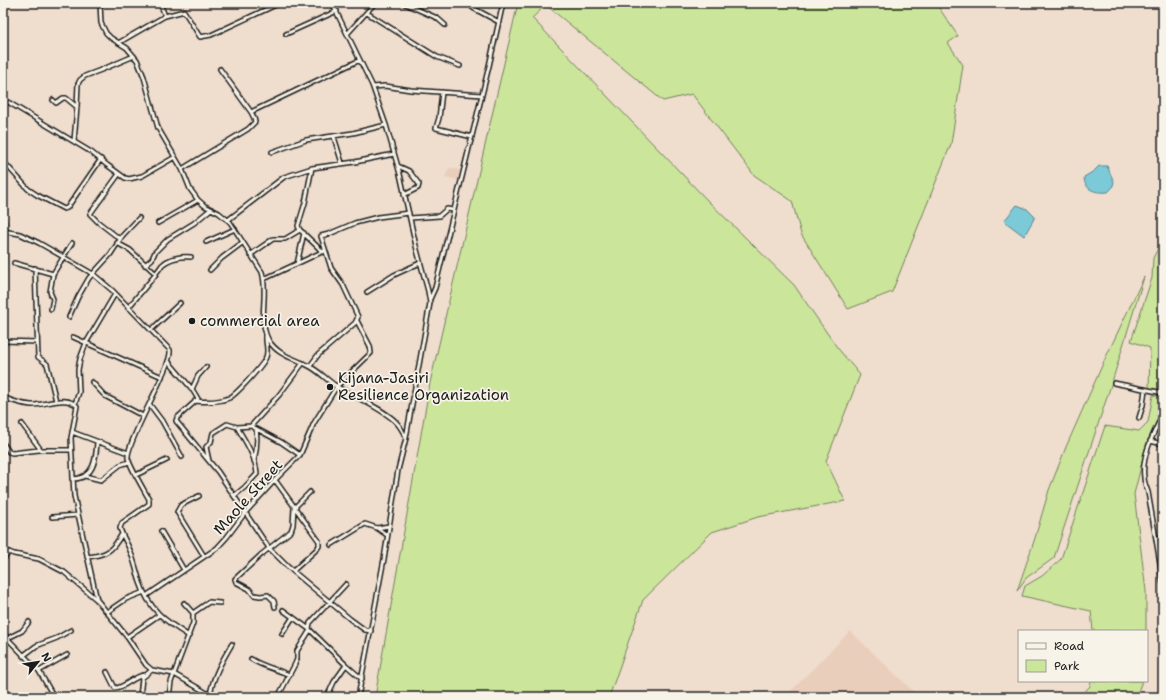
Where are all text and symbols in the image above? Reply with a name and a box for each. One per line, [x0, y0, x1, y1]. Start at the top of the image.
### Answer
place label: commercial area [200, 311, 320, 331]
marker: commercial area [187, 316, 197, 326]
place label: Kijana-Jasiri Resilience Organization [338, 368, 509, 405]
marker: Kijana-Jasiri Resilience Organization [325, 382, 335, 392]
street label: Maole Street [209, 455, 287, 539]
legend [1018, 630, 1148, 682]
text: Road [1054, 638, 1085, 654]
north arrow [18, 642, 58, 682]
text: N [38, 650, 55, 665]
text: Park [1054, 658, 1080, 674]

